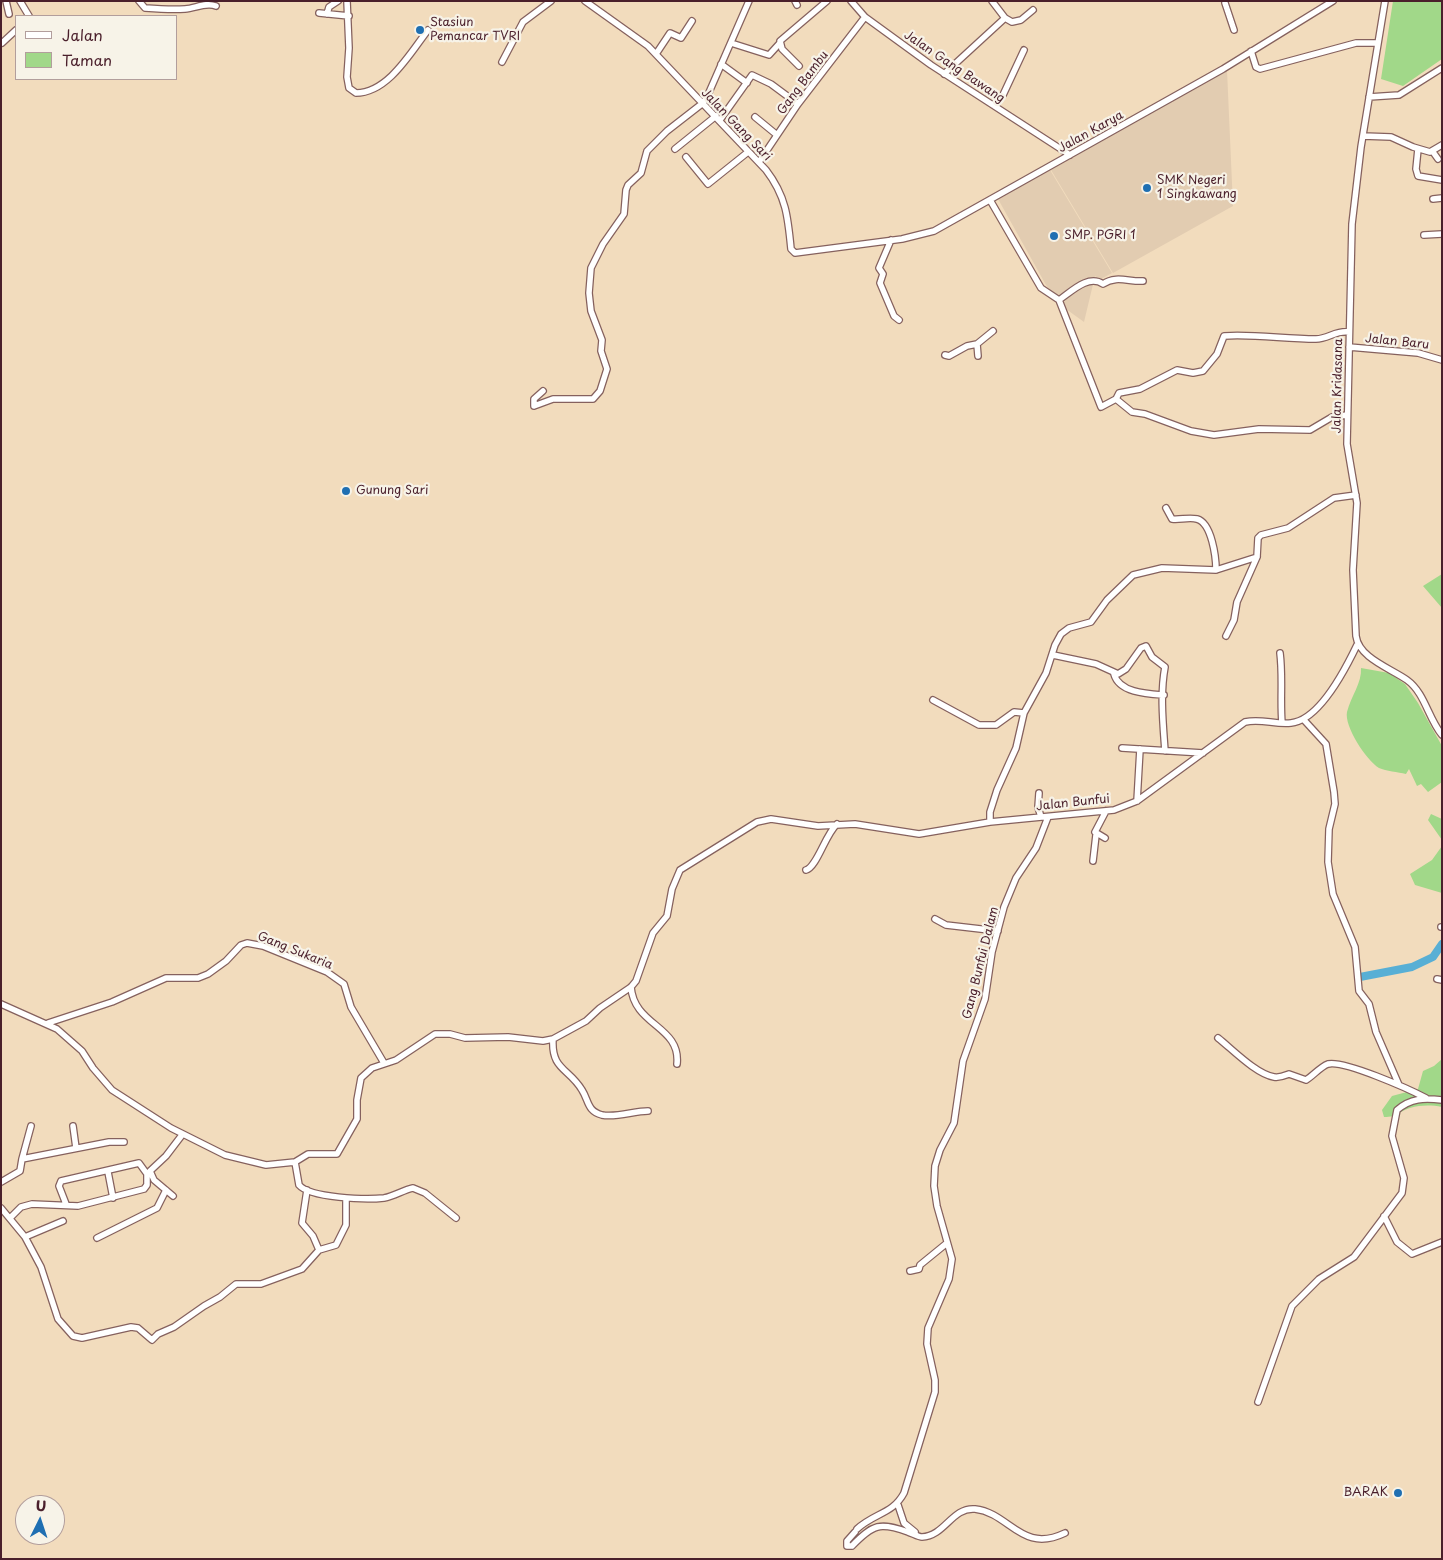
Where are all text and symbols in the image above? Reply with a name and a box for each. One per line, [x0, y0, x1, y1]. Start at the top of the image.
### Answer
legend [15, 15, 178, 80]
place label: Stasiun Pemancar TVRI [430, 16, 520, 44]
text: Jalan [62, 23, 103, 46]
marker: Stasiun Pemancar TVRI [414, 24, 426, 36]
street label: Jalan Gang Bawang [901, 28, 1007, 106]
text: Taman [62, 48, 112, 71]
street label: Gang Bambu [774, 48, 832, 118]
street label: Jalan Gang Sari [698, 86, 774, 164]
street label: Jalan Karya [1056, 108, 1126, 156]
place label: SMK Negeri 1 Singkawang [1157, 174, 1237, 202]
marker: SMK Negeri 1 Singkawang [1141, 182, 1153, 194]
place label: SMP. PGRI 1 [1064, 229, 1136, 243]
marker: SMP. PGRI 1 [1048, 230, 1060, 242]
street label: Jalan Baru [1364, 331, 1430, 353]
street label: Jalan Kridasana [1330, 338, 1346, 434]
place label: Gunung Sari [356, 484, 428, 498]
marker: Gunung Sari [340, 485, 352, 497]
street label: Jalan Bunfui [1035, 792, 1111, 814]
street label: Gang Bunfui Dalam [960, 905, 1002, 1021]
street label: Gang Sukaria [255, 929, 335, 973]
place label: BARAK [1344, 1486, 1388, 1500]
marker: BARAK [1392, 1487, 1404, 1499]
north arrow [15, 1495, 65, 1545]
text: U [35, 1495, 47, 1516]

